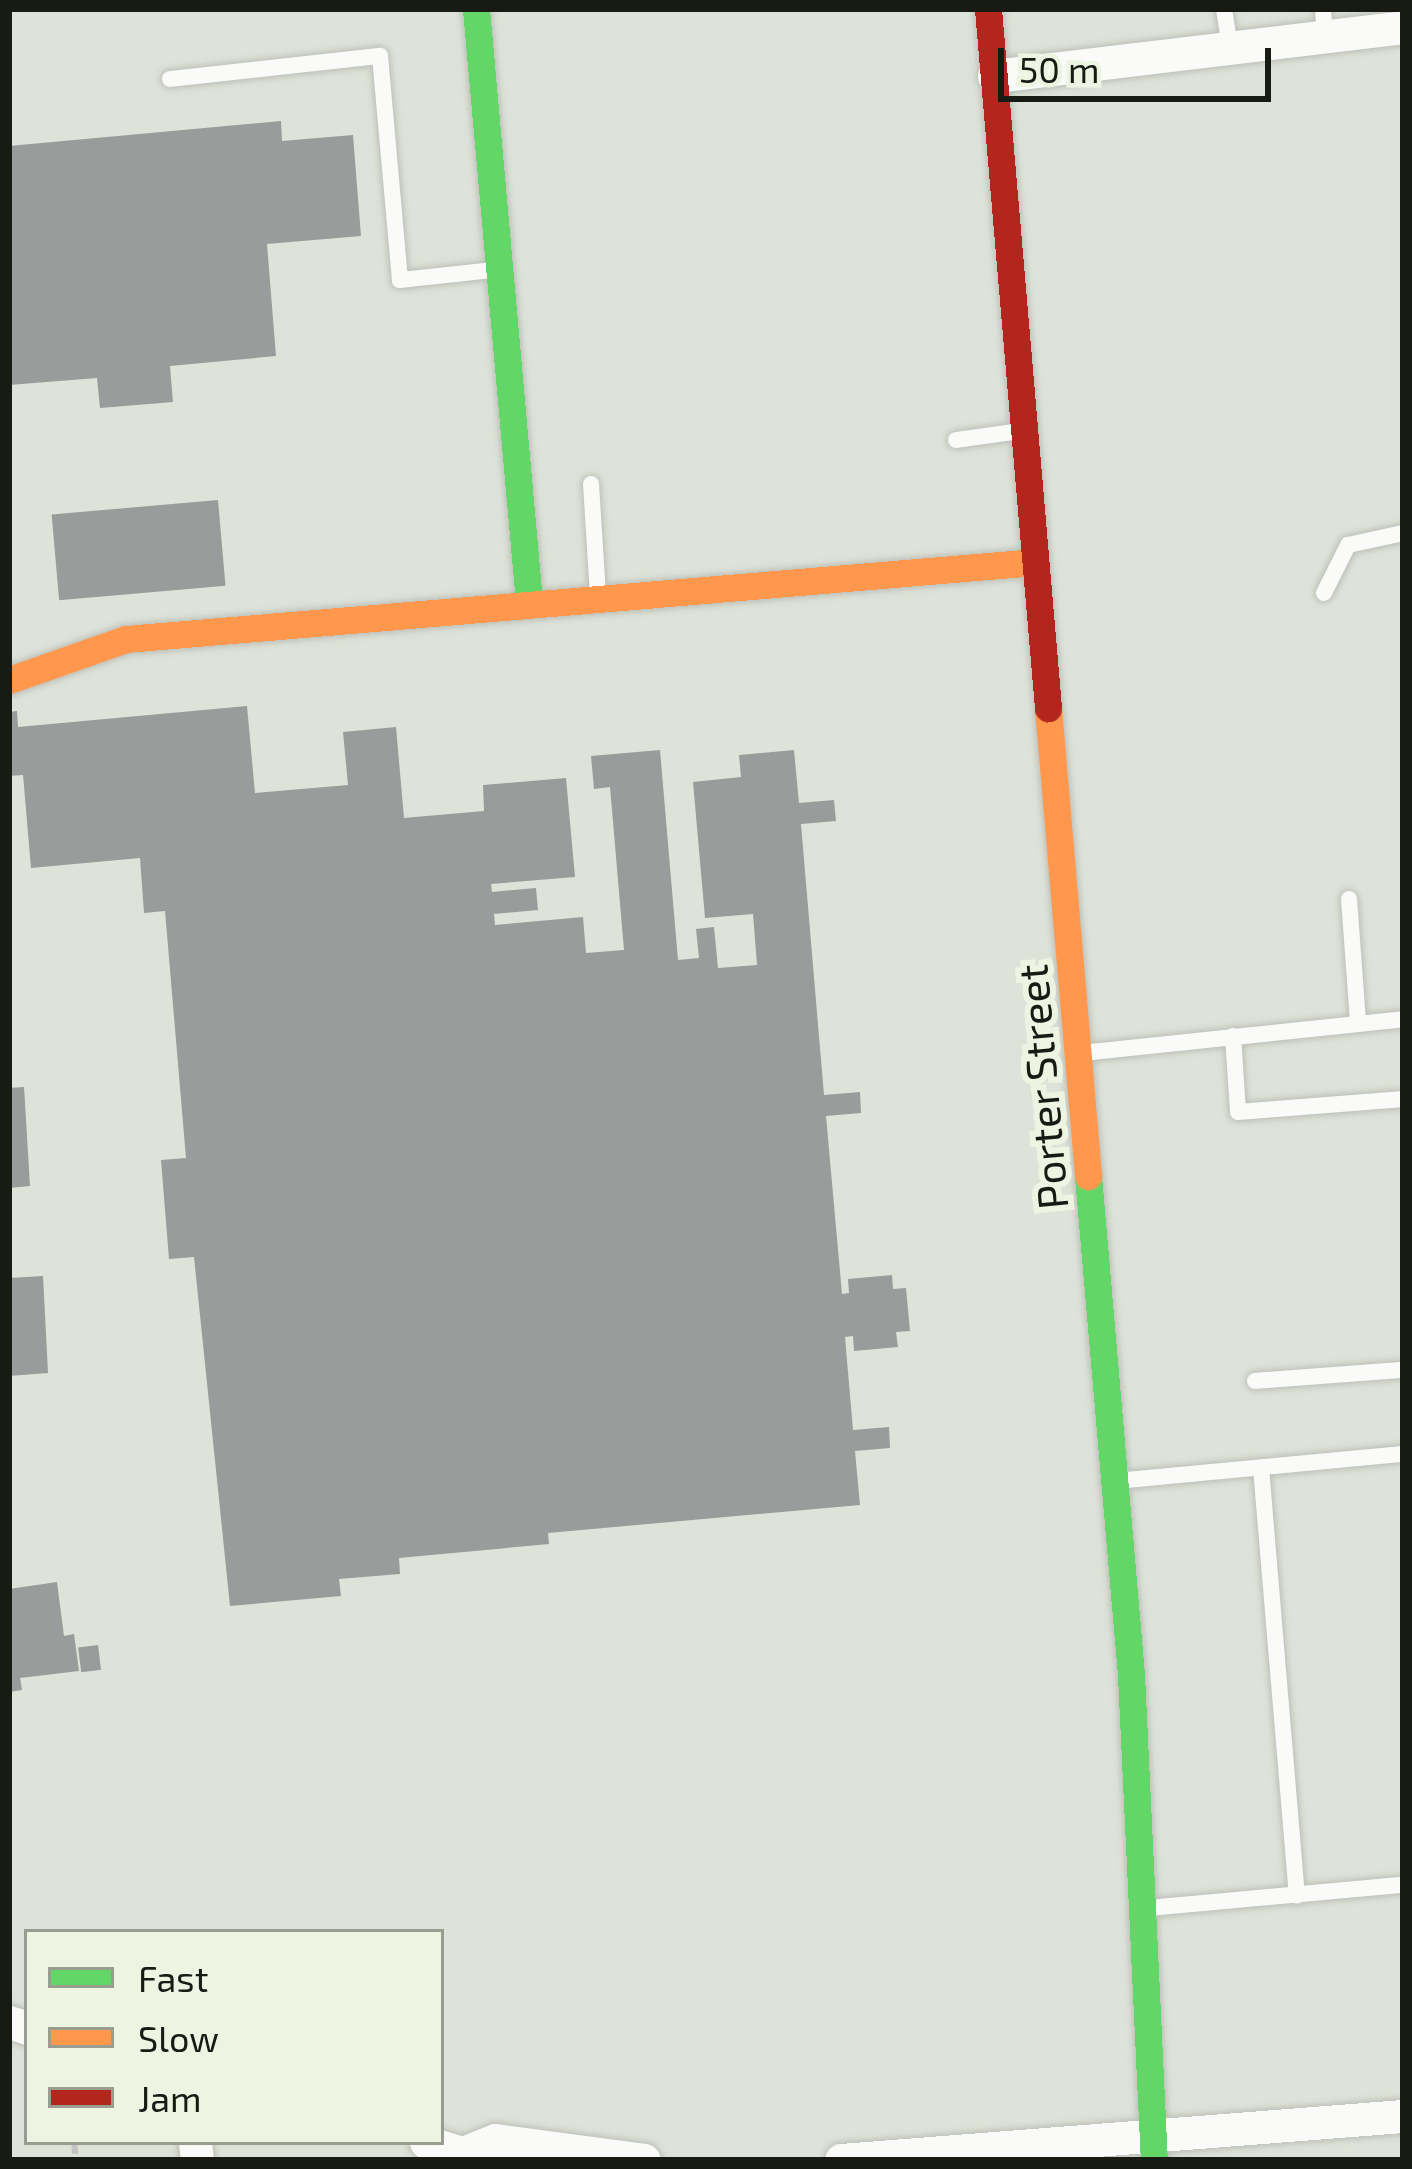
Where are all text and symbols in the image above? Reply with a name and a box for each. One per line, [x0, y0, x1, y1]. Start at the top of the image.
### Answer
scale bar [1004, 24, 1277, 98]
text: 50 m [1019, 47, 1100, 90]
street label: Porter Street [1005, 962, 1077, 1212]
legend [24, 1929, 444, 2145]
text: Fast [138, 1956, 208, 1999]
text: Slow [138, 2016, 219, 2059]
text: Jam [138, 2076, 202, 2119]

